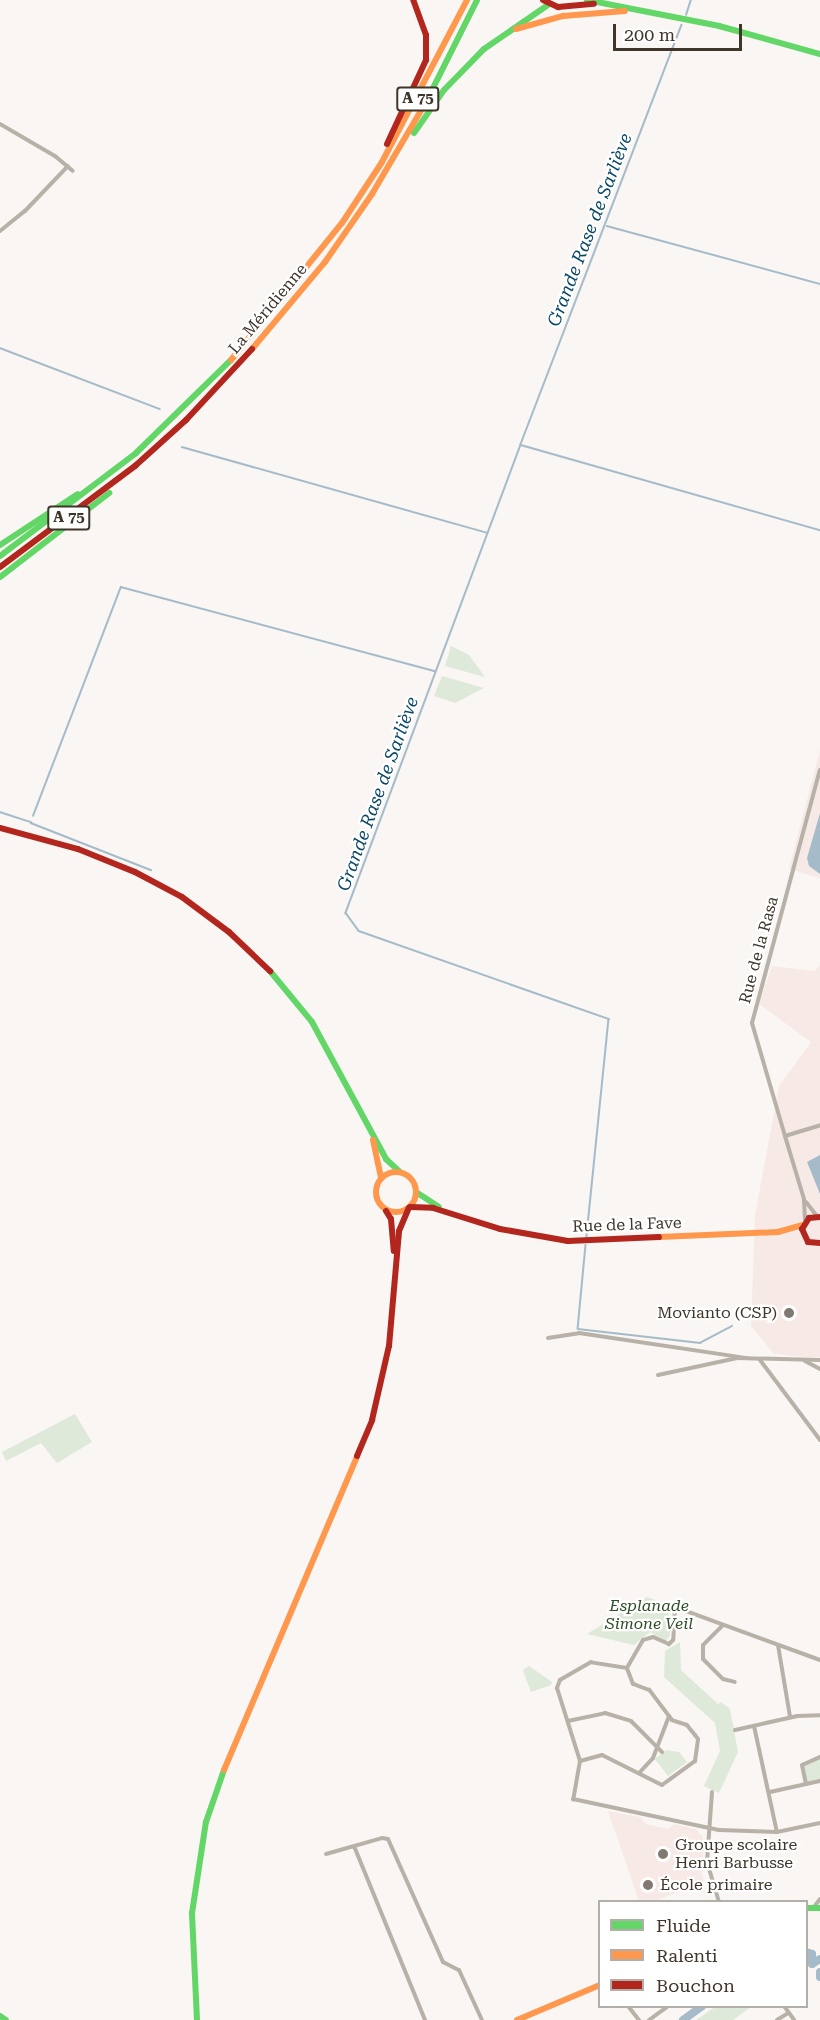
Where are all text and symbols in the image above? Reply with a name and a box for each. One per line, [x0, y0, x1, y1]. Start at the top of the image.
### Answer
scale bar [616, 12, 745, 50]
text: 200 m [624, 24, 675, 45]
road number: A 75 [396, 87, 440, 111]
water label: Grande Rase de Sarliève [543, 130, 637, 330]
street label: La Méridienne [225, 260, 311, 358]
road number: A 75 [46, 506, 92, 530]
water label: Grande Rase de Sarliève [333, 694, 423, 894]
street label: Rue de la Rasa [735, 894, 783, 1006]
street label: Rue de la Fave [572, 1214, 682, 1236]
place label: Movianto (CSP) [657, 1303, 777, 1323]
marker: Movianto (CSP) [782, 1306, 796, 1320]
park label: Esplanade Simone Veil [605, 1596, 693, 1634]
place label: Groupe scolaire Henri Barbusse [675, 1835, 797, 1873]
marker: Groupe scolaire Henri Barbusse [656, 1847, 670, 1861]
place label: École primaire [660, 1875, 773, 1895]
marker: École primaire [641, 1878, 655, 1892]
legend [598, 1900, 808, 2008]
text: Fluide [656, 1915, 711, 1936]
text: Ralenti [656, 1945, 718, 1966]
text: Bouchon [656, 1975, 735, 1996]

